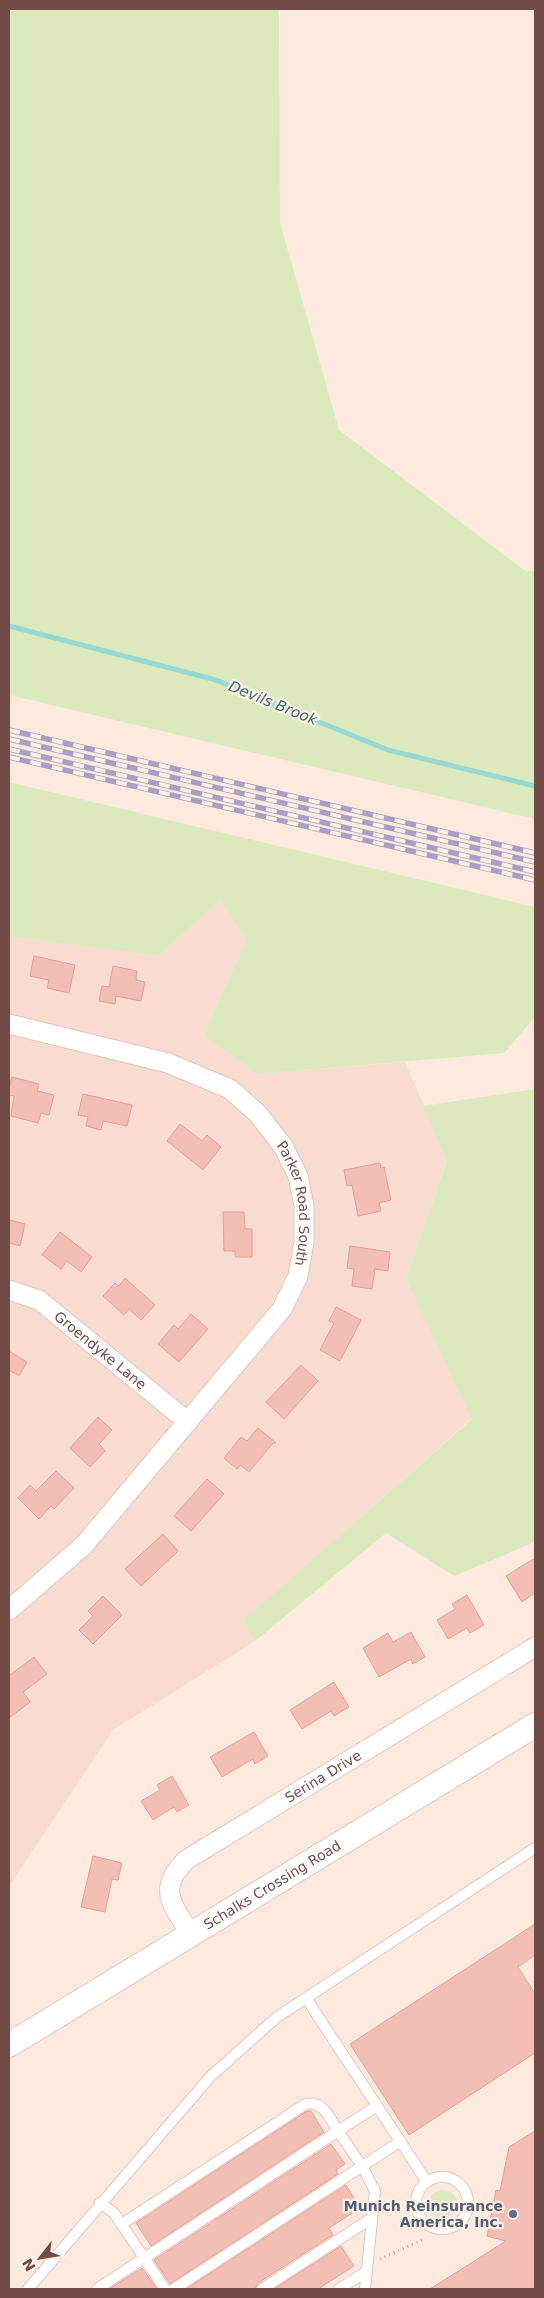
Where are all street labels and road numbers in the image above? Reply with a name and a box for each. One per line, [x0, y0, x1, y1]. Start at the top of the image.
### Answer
street label: Parker Road South [274, 1137, 312, 1267]
street label: Groendyke Lane [51, 1308, 150, 1393]
street label: Serina Drive [282, 1747, 364, 1806]
street label: Schalks Crossing Road [201, 1837, 344, 1933]

